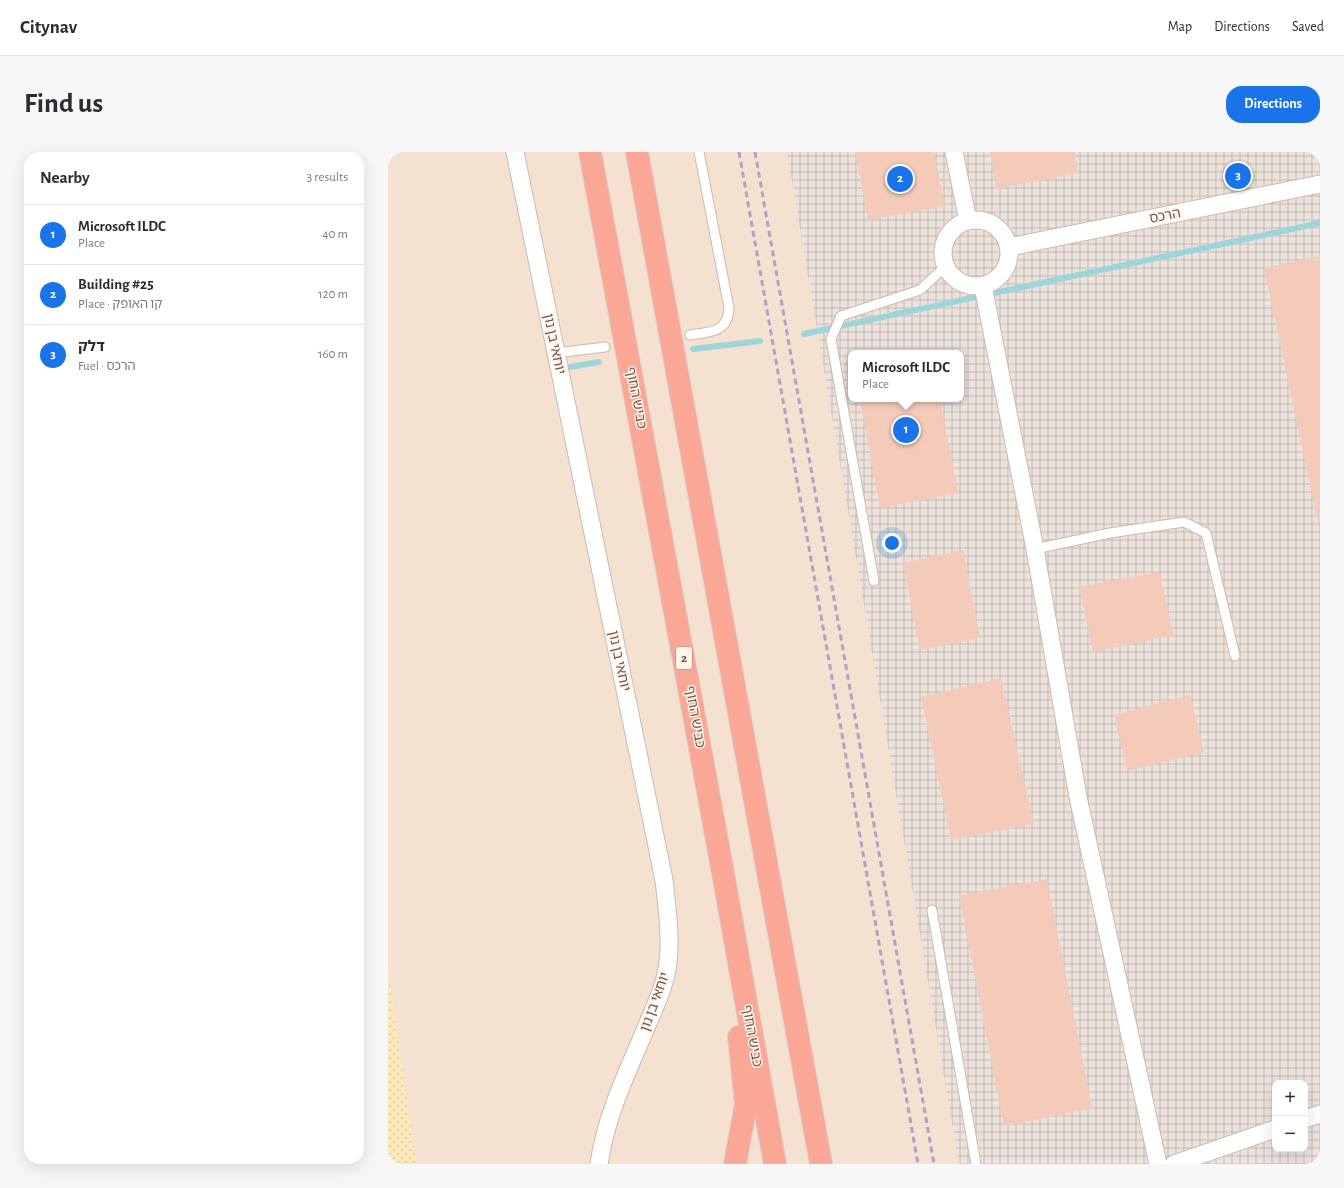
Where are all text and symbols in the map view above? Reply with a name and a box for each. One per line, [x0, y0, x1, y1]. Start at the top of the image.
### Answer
text: Citynav [20, 18, 77, 37]
text: Map [1168, 20, 1192, 34]
text: Directions [1214, 20, 1270, 34]
text: Saved [1292, 20, 1324, 34]
button: Directions [1226, 86, 1320, 123]
text: Find us [24, 90, 103, 118]
pin: 3 [1225, 161, 1251, 191]
pin: 2 [887, 164, 913, 194]
text: Nearby [40, 169, 90, 186]
text: 3 results [307, 171, 348, 184]
street label: הרכס [1148, 206, 1182, 226]
text: Microsoft ILDC [78, 219, 166, 234]
text: 1 [51, 228, 55, 241]
text: 40 m [322, 228, 348, 241]
text: Place [78, 237, 105, 250]
text: Building #25 [78, 277, 154, 292]
text: 2 [50, 288, 56, 301]
text: 120 m [318, 288, 348, 301]
text: Place · קו האופק [78, 298, 162, 311]
street label: יוחאי בן נון [541, 312, 567, 376]
text: דלק [78, 339, 105, 354]
text: 3 [50, 348, 56, 361]
text: 160 m [318, 348, 348, 361]
popup [848, 350, 964, 402]
text: Fuel · הרכס [78, 360, 136, 373]
text: Microsoft ILDC [862, 360, 950, 375]
street label: כביש החוף [623, 366, 649, 430]
text: Place [862, 378, 889, 391]
pin: 1 [893, 415, 919, 445]
your location [882, 533, 902, 553]
street label: יוחאי בן נון [606, 629, 632, 693]
road number: 2 [676, 647, 692, 669]
street label: כביש החוף [683, 685, 707, 749]
street label: יוחאי בן נון [638, 971, 672, 1033]
street label: כביש החוף [740, 1004, 764, 1068]
map controls [1272, 1080, 1308, 1152]
button: + [1272, 1080, 1308, 1116]
button: − [1272, 1116, 1308, 1152]

